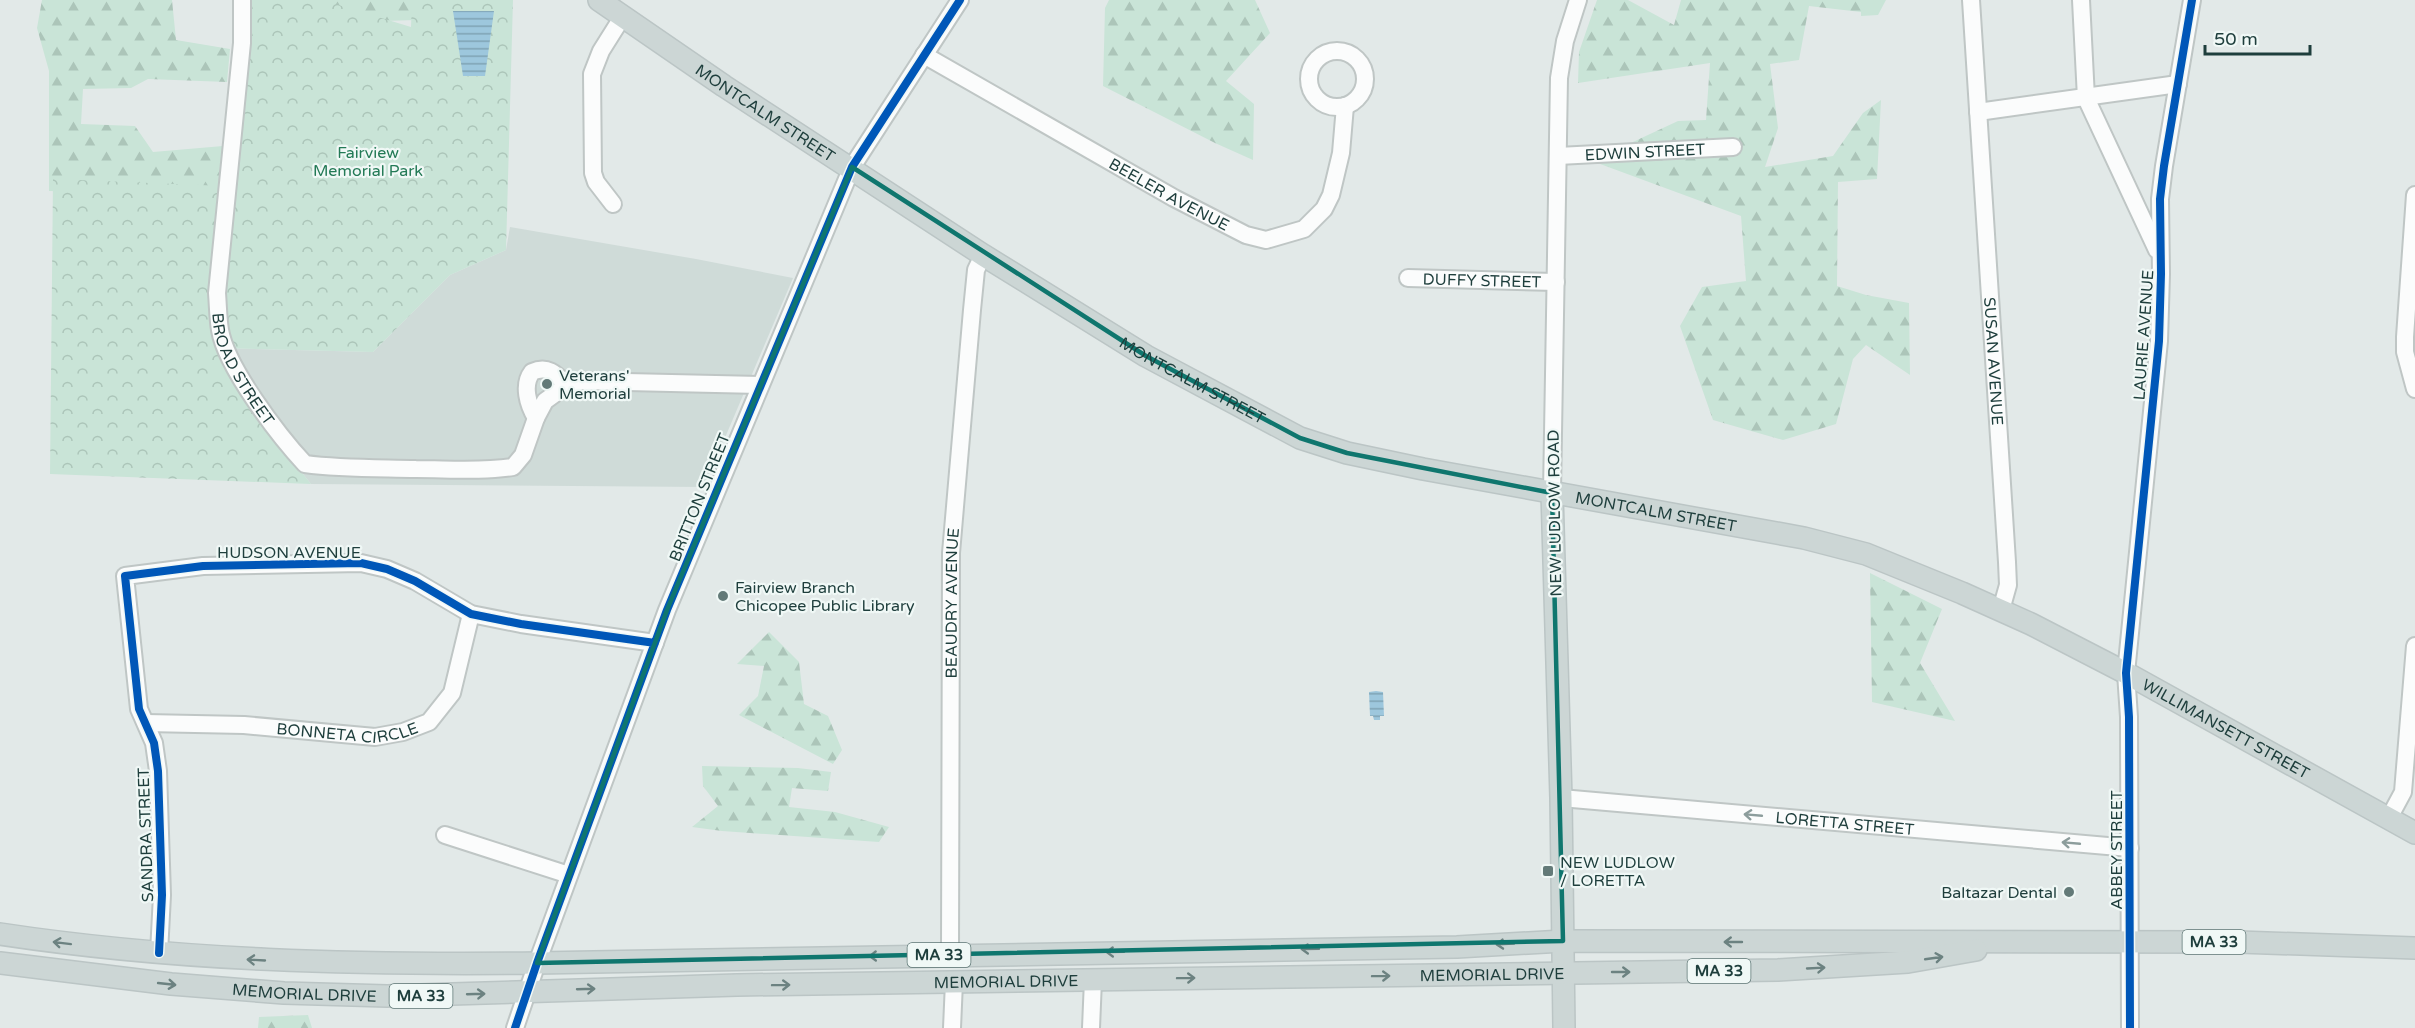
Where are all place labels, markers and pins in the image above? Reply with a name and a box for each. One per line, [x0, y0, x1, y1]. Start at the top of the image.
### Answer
place label: Veterans' Memorial [559, 366, 631, 404]
marker: Veterans' Memorial [540, 377, 554, 391]
place label: Fairview Branch Chicopee Public Library [735, 578, 915, 616]
marker: Fairview Branch Chicopee Public Library [716, 589, 730, 603]
place label: NEW LUDLOW / LORETTA [1560, 853, 1675, 891]
marker: NEW LUDLOW / LORETTA [1541, 864, 1555, 878]
place label: Baltazar Dental [1941, 883, 2057, 903]
marker: Baltazar Dental [2062, 885, 2076, 899]

